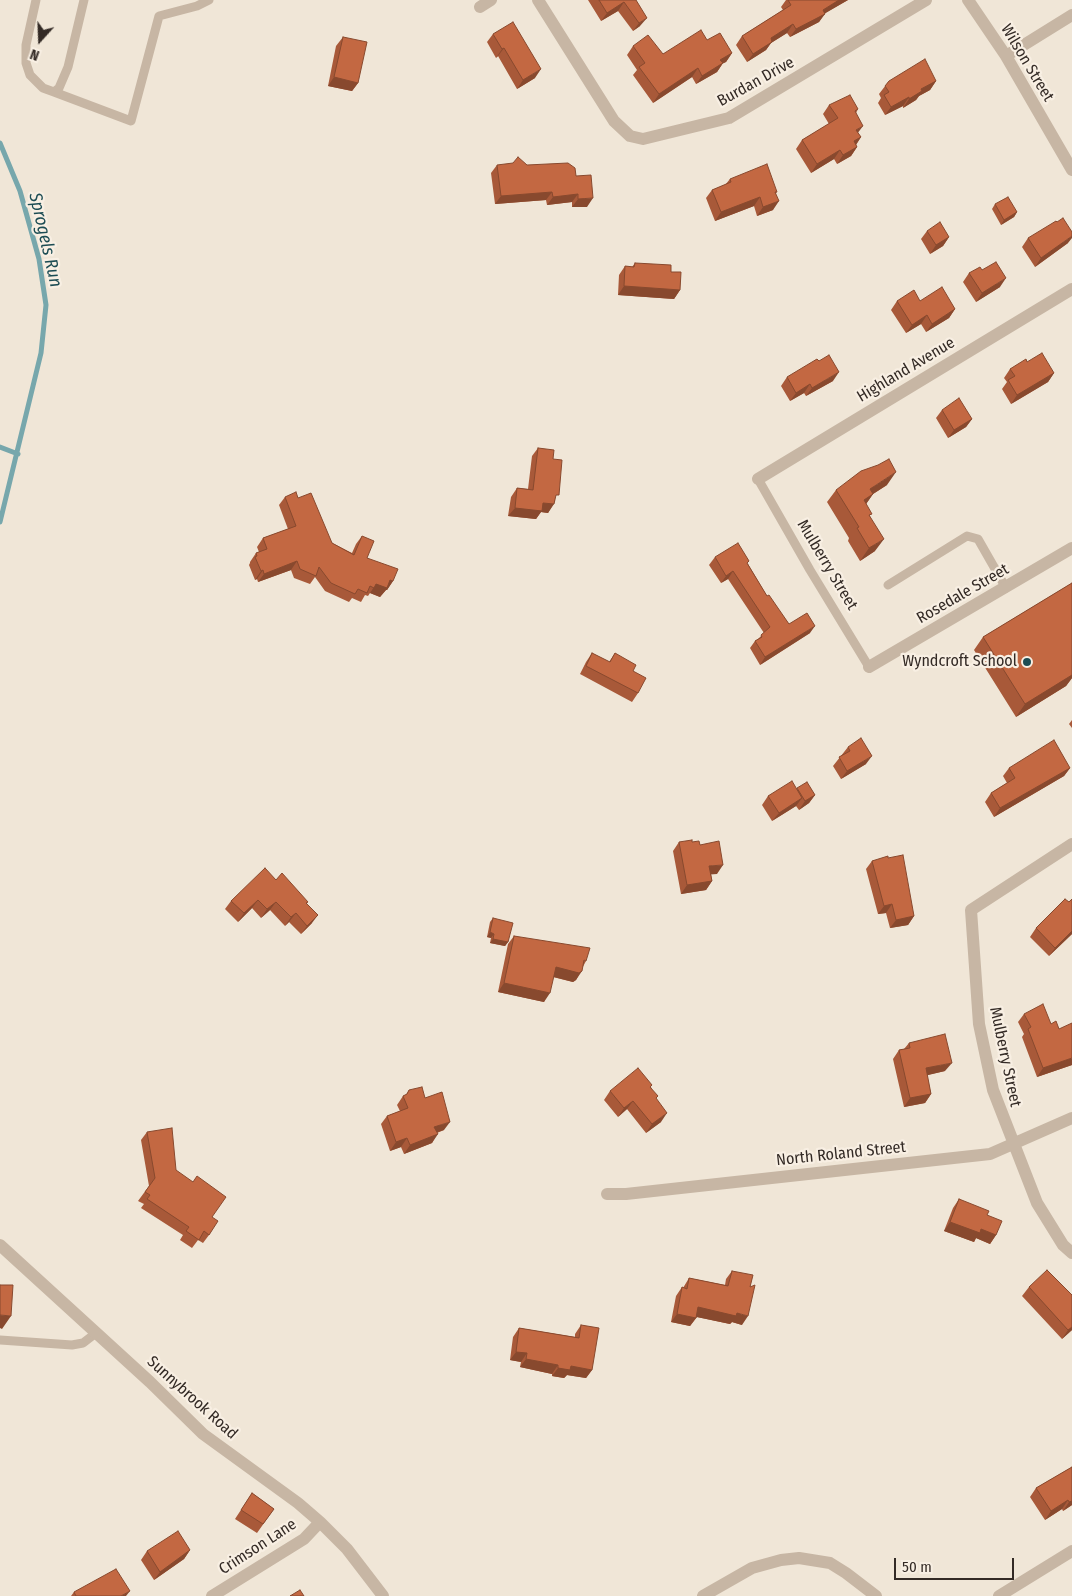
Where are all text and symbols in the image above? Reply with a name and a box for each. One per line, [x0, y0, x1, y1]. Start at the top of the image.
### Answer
north arrow [15, 15, 65, 65]
street label: Wilson Street [996, 21, 1058, 105]
text: N [28, 45, 42, 64]
street label: Burdan Drive [714, 53, 798, 111]
water label: Sprogels Run [24, 191, 66, 289]
street label: Highland Avenue [854, 333, 958, 407]
street label: Mulberry Street [793, 516, 861, 614]
street label: Rosedale Street [914, 560, 1012, 628]
place label: Wyndcroft School [902, 652, 1017, 672]
marker: Wyndcroft School [1021, 656, 1033, 668]
street label: Mulberry Street [985, 1005, 1025, 1109]
street label: North Roland Street [775, 1138, 907, 1170]
street label: Sunnybrook Road [143, 1352, 241, 1444]
street label: Crimson Lane [216, 1515, 300, 1579]
scale bar [897, 1548, 1017, 1580]
text: 50 m [902, 1558, 932, 1576]

